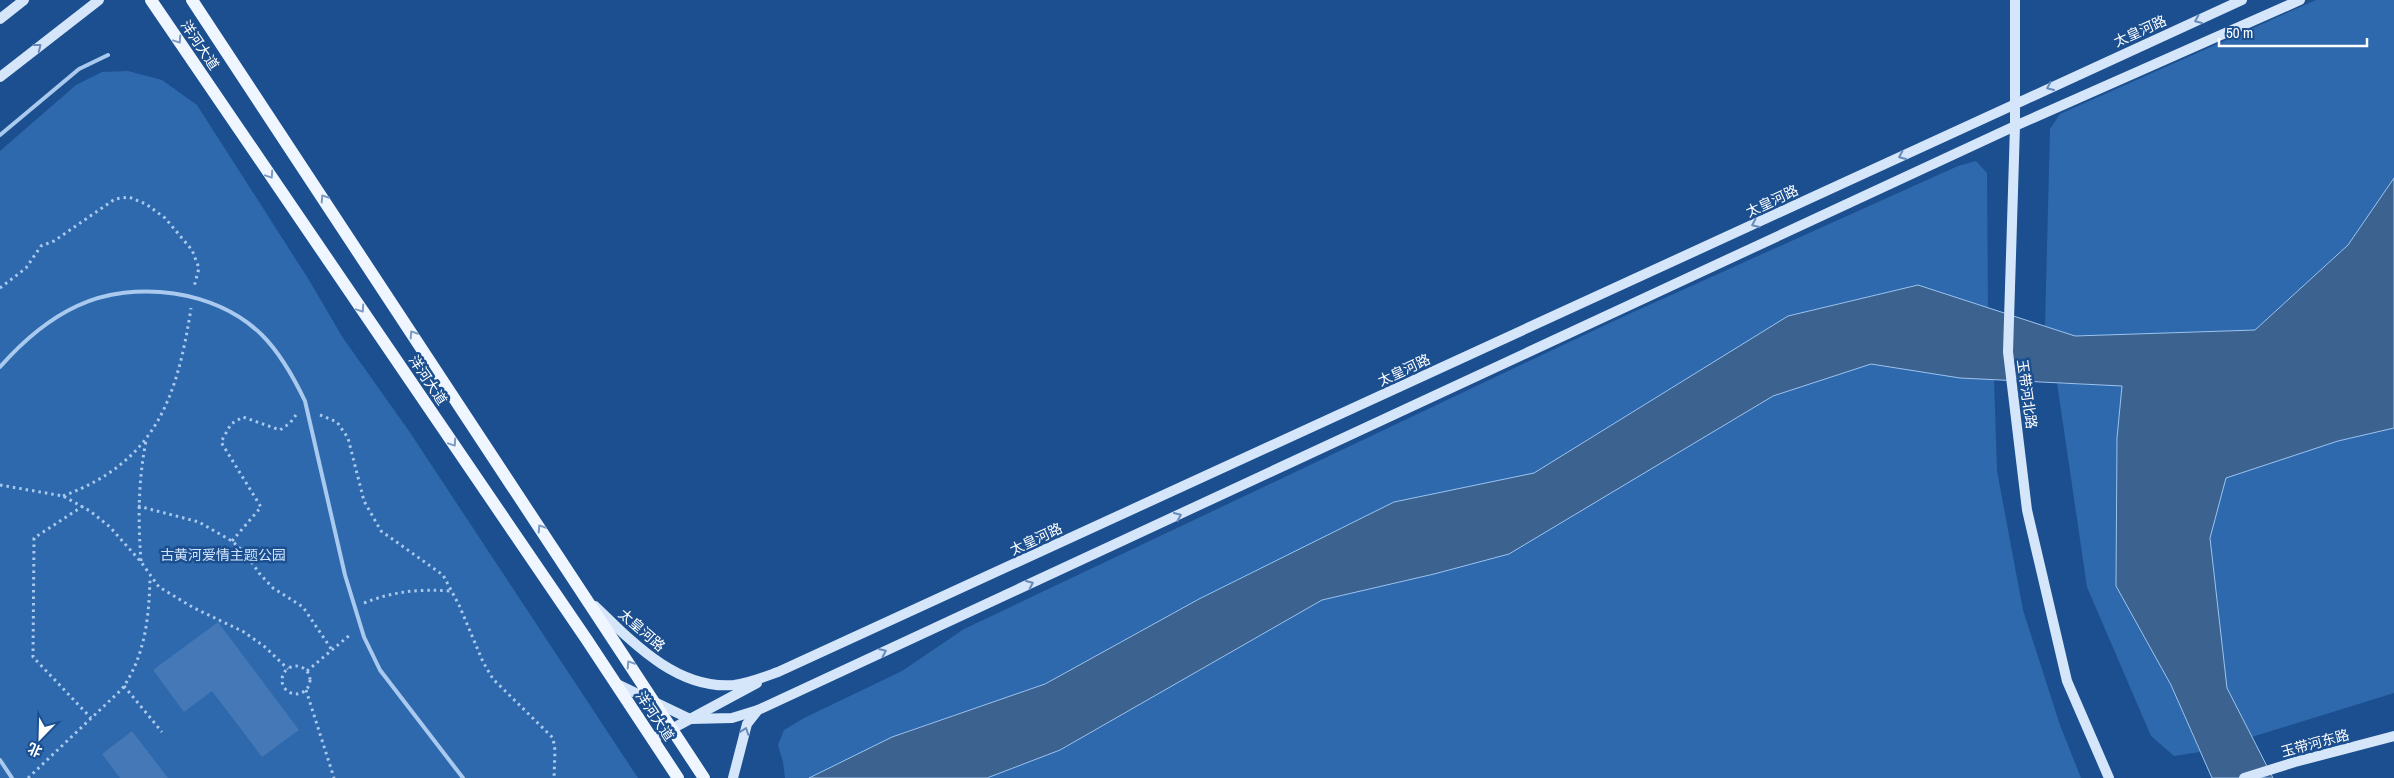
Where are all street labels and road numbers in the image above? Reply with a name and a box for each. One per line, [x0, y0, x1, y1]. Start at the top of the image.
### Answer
street label: 太皇河路 [2111, 11, 2169, 51]
street label: 洋河大道 [177, 17, 223, 73]
street label: 太皇河路 [1743, 181, 1801, 221]
street label: 太皇河路 [1375, 350, 1433, 390]
street label: 洋河大道 [405, 352, 451, 408]
street label: 玉带河北路 [2013, 358, 2041, 430]
street label: 太皇河路 [1007, 519, 1065, 559]
street label: 太皇河路 [615, 605, 669, 655]
street label: 洋河大道 [632, 688, 678, 744]
street label: 玉带河东路 [2279, 725, 2351, 761]

